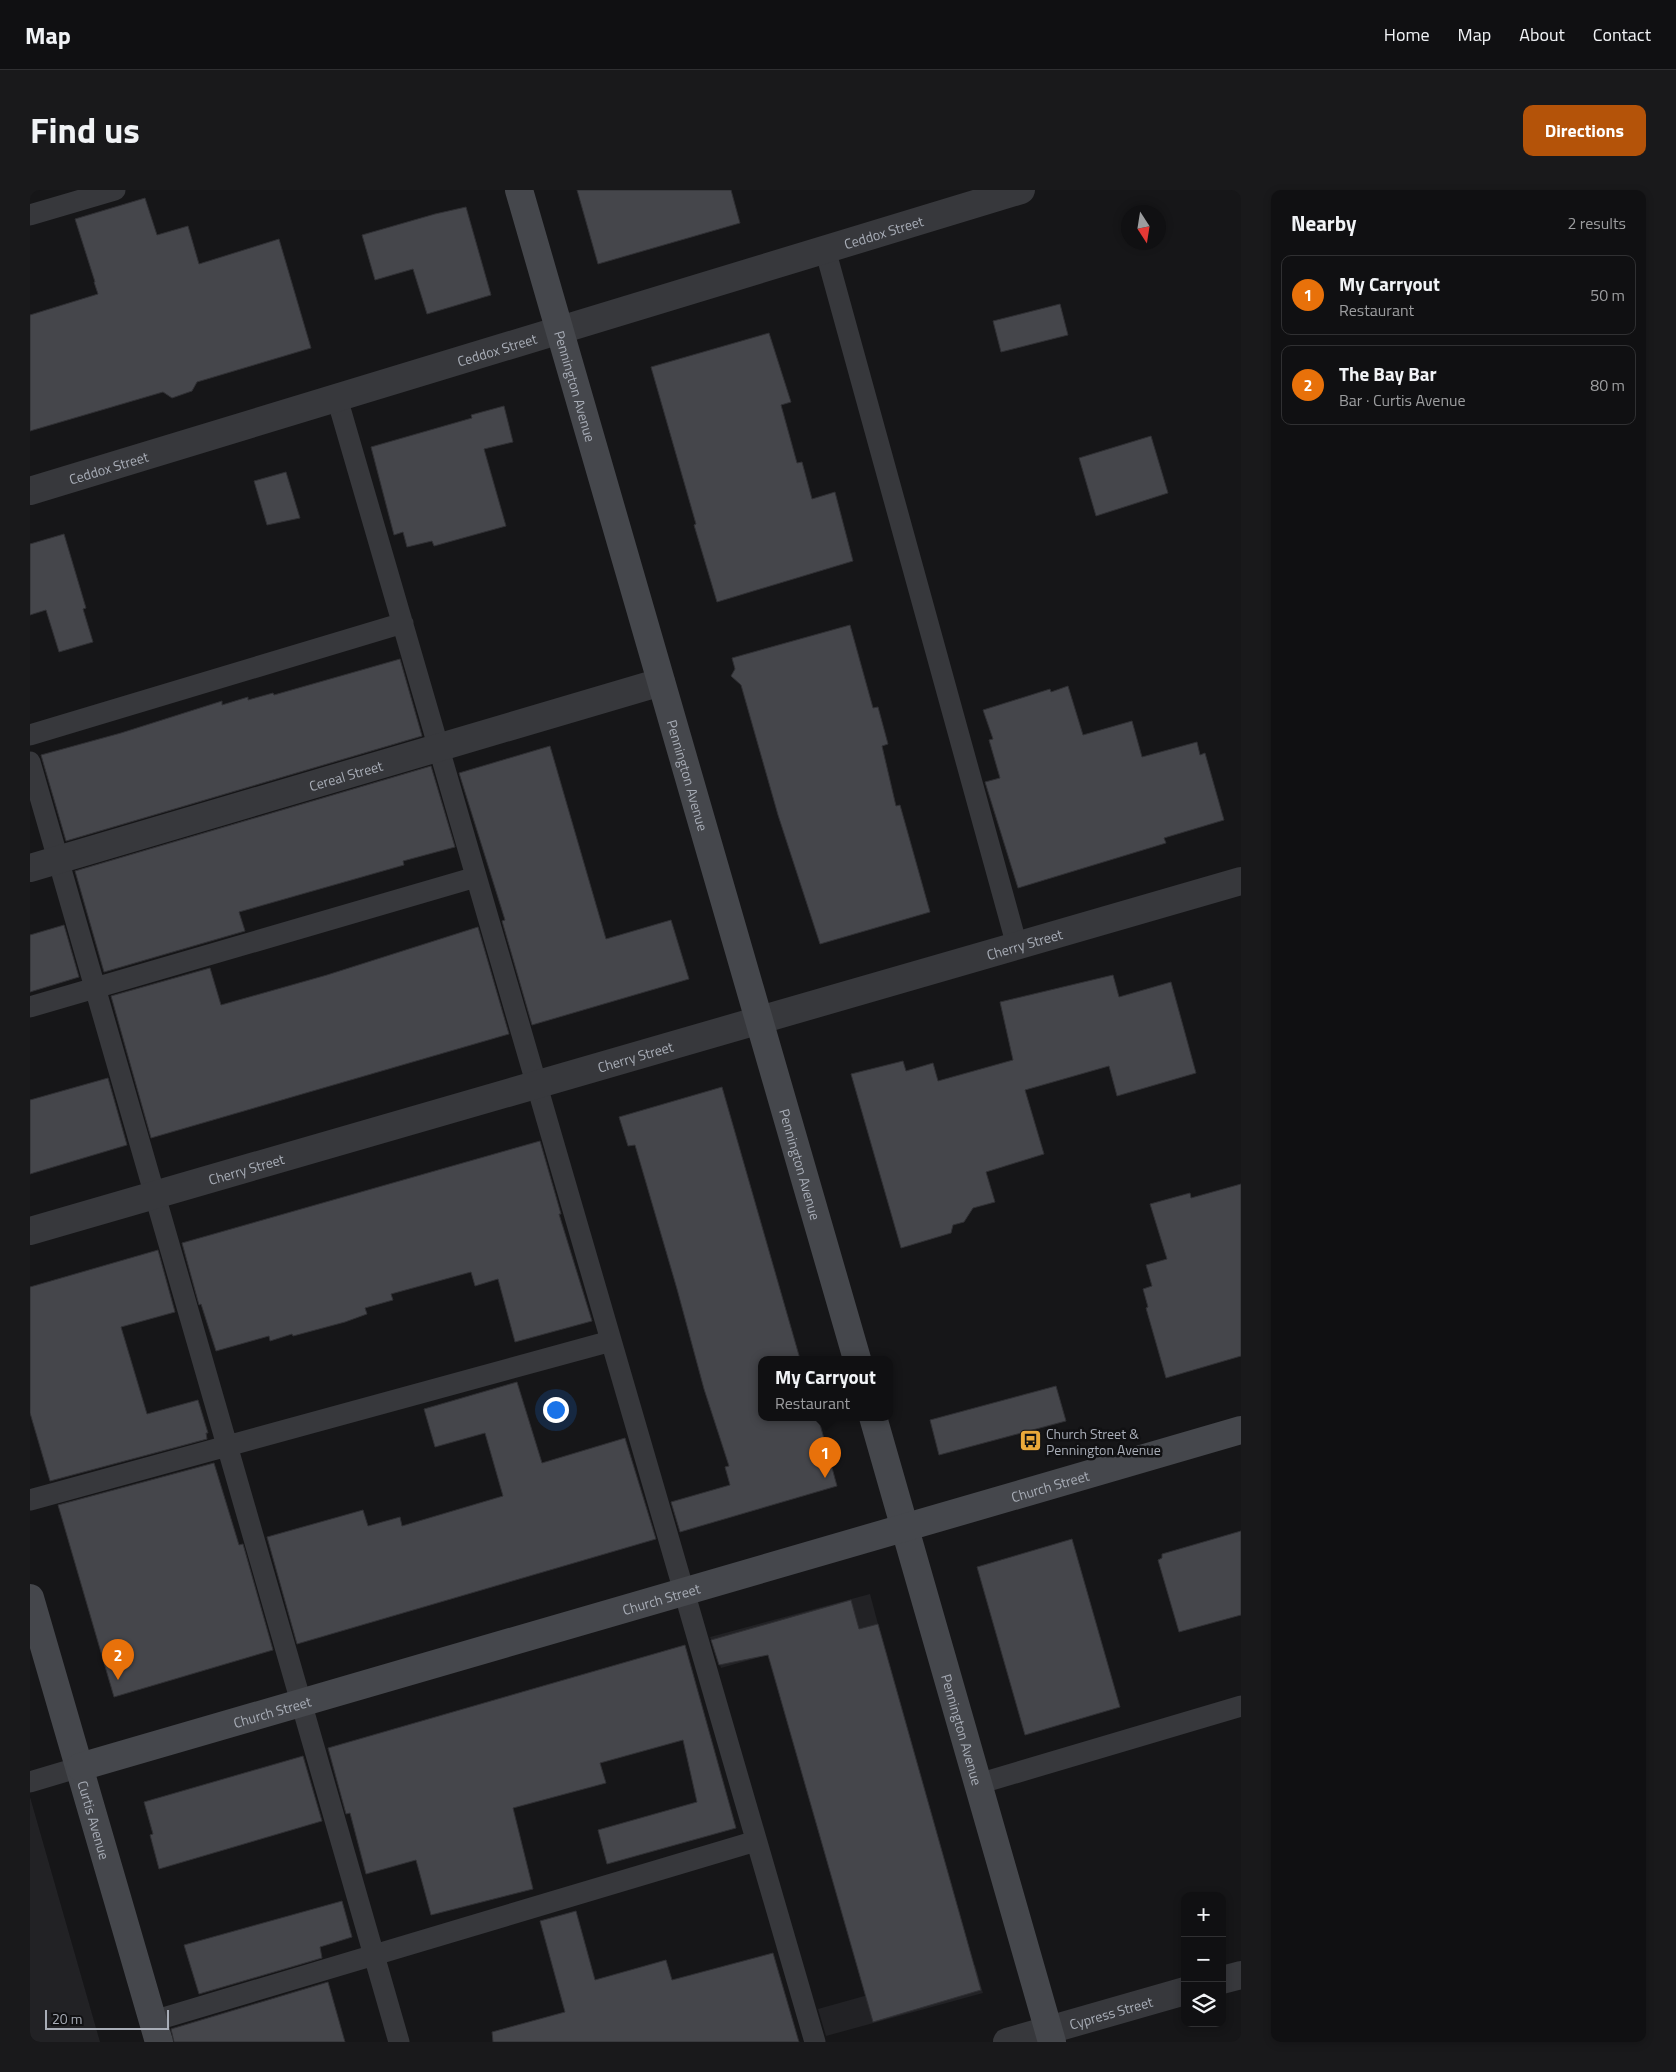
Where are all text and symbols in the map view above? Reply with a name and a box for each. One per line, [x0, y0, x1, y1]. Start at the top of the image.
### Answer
text: Map [25, 17, 71, 53]
text: Home [1384, 21, 1430, 48]
text: Map [1458, 21, 1491, 48]
text: About [1519, 21, 1565, 48]
text: Contact [1593, 21, 1651, 48]
text: Find us [30, 103, 140, 157]
button: Directions [1523, 105, 1646, 156]
north arrow [1121, 205, 1166, 250]
text: Nearby [1291, 207, 1356, 239]
street label: Ceddox Street [841, 210, 926, 254]
text: 2 results [1567, 211, 1626, 235]
text: My Carryout [1339, 269, 1440, 298]
text: 1 [1304, 283, 1312, 307]
text: 50 m [1590, 283, 1625, 307]
text: Restaurant [1339, 298, 1414, 322]
street label: Ceddox Street [455, 327, 539, 371]
street label: Pennington Avenue [550, 328, 602, 444]
text: The Bay Bar [1339, 359, 1437, 388]
text: 2 [1304, 373, 1312, 397]
text: 80 m [1590, 373, 1625, 397]
text: Bar · Curtis Avenue [1339, 388, 1466, 412]
street label: Ceddox Street [66, 445, 151, 489]
street label: Pennington Avenue [662, 717, 714, 833]
street label: Cereal Street [306, 754, 385, 796]
street label: Cherry Street [984, 923, 1065, 965]
street label: Cherry Street [595, 1035, 676, 1077]
street label: Pennington Avenue [775, 1106, 827, 1222]
street label: Cherry Street [206, 1148, 287, 1189]
popup [758, 1356, 893, 1421]
text: My Carryout [775, 1362, 876, 1391]
text: Restaurant [775, 1391, 850, 1415]
your location [543, 1397, 569, 1423]
place label: Church Street & Pennington Avenue [1046, 1423, 1161, 1460]
bus stop icon: Church Street & Pennington Avenue [1018, 1429, 1042, 1453]
pin: 1 [809, 1437, 841, 1478]
street label: Church Street [1009, 1464, 1091, 1507]
street label: Church Street [620, 1577, 703, 1620]
pin: 2 [102, 1639, 134, 1680]
street label: Pennington Avenue [937, 1671, 988, 1788]
street label: Church Street [231, 1690, 314, 1733]
street label: Curtis Avenue [73, 1778, 116, 1862]
map controls [1181, 1892, 1226, 2027]
button: + [1181, 1892, 1226, 1937]
button: − [1181, 1937, 1226, 1982]
button: layers [1181, 1982, 1226, 2027]
street label: Cypress Street [1067, 1990, 1155, 2034]
scale bar [45, 2007, 169, 2030]
text: 20 m [52, 2008, 82, 2029]

